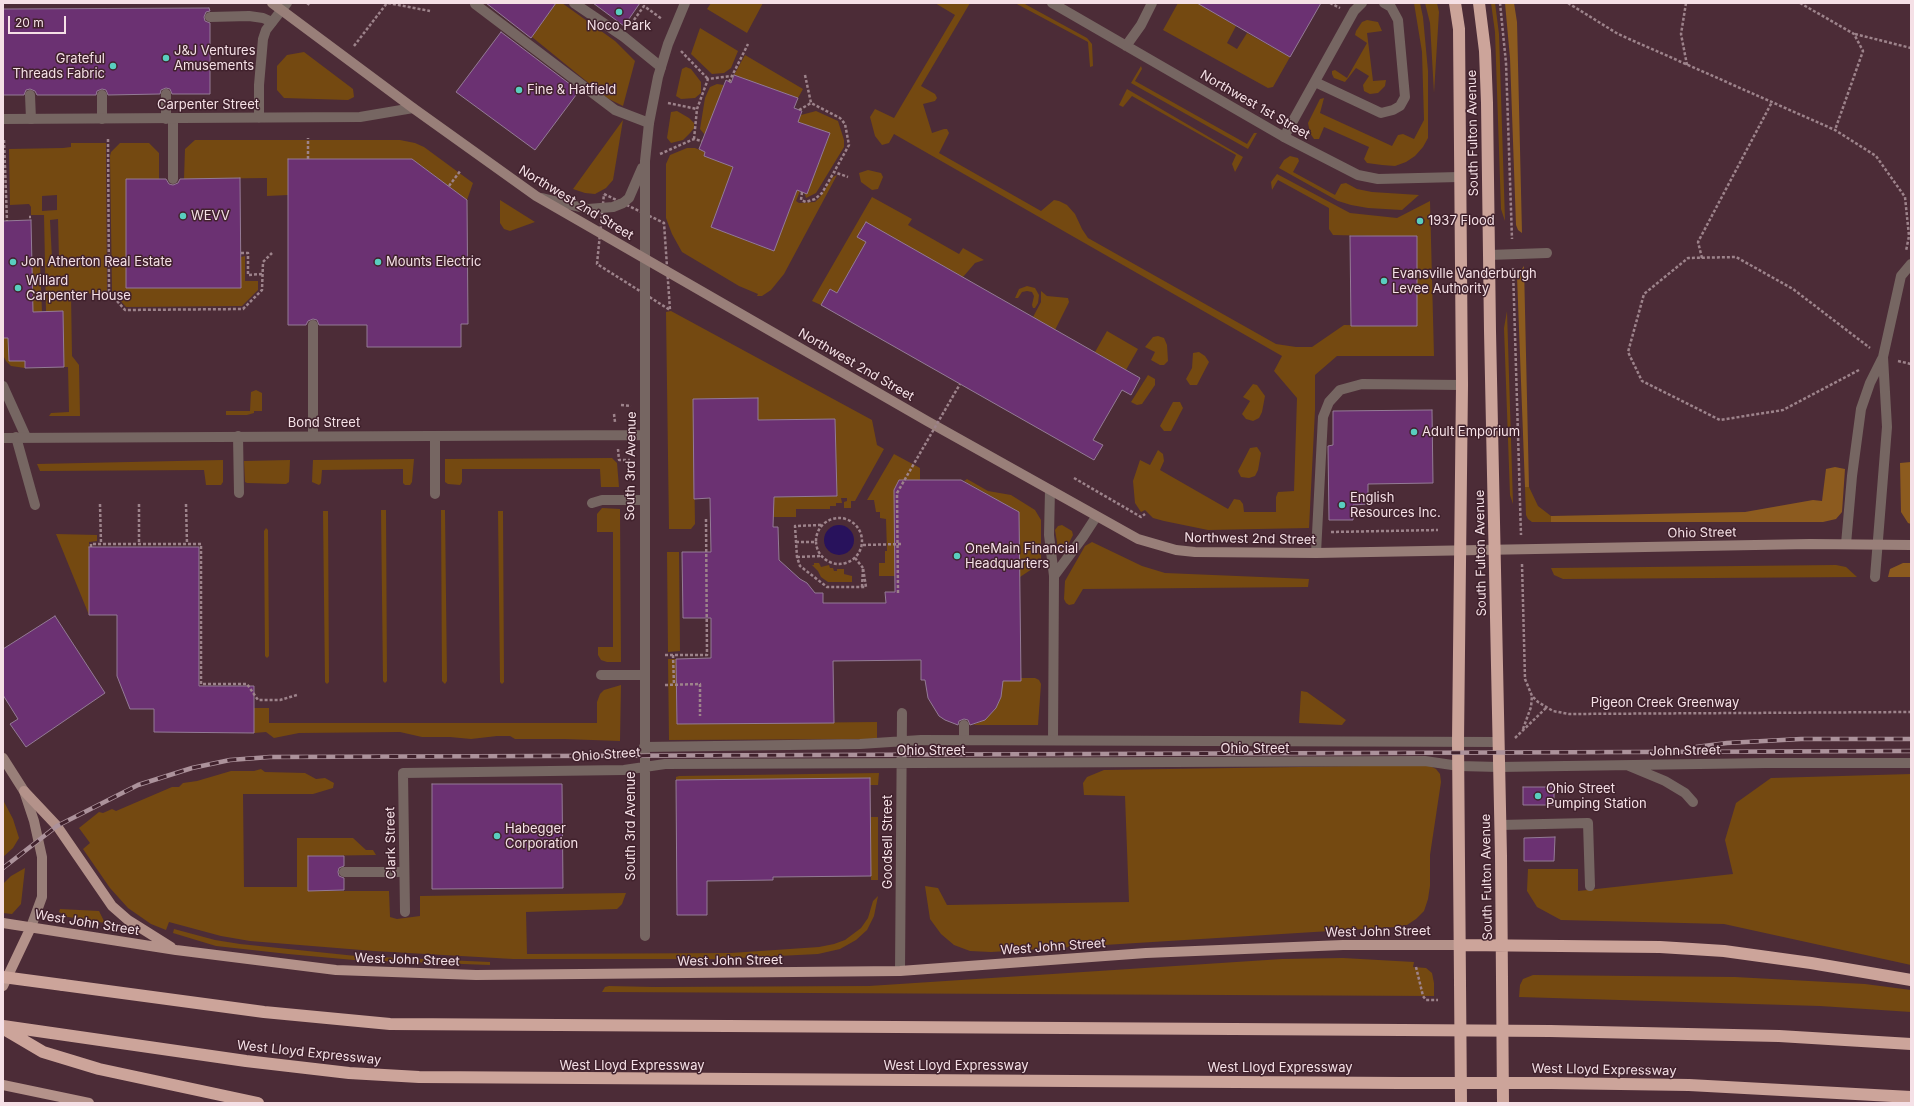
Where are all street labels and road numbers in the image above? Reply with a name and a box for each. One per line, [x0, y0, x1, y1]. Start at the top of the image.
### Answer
street label: Northwest 1st Street [1197, 67, 1313, 143]
street label: South Fulton Avenue [1464, 70, 1482, 196]
street label: Carpenter Street [157, 97, 259, 113]
street label: Northwest 2nd Street [516, 163, 636, 243]
street label: Northwest 2nd Street [795, 325, 917, 405]
street label: South 3rd Avenue [622, 411, 640, 521]
street label: Bond Street [288, 415, 360, 431]
street label: South Fulton Avenue [1472, 490, 1490, 616]
street label: Ohio Street [1667, 525, 1737, 541]
street label: Northwest 2nd Street [1184, 530, 1316, 548]
street label: Pigeon Creek Greenway [1591, 695, 1739, 711]
street label: Ohio Street [1221, 741, 1289, 757]
street label: Ohio Street [897, 743, 965, 759]
street label: John Street [1649, 743, 1721, 759]
street label: Ohio Street [571, 745, 641, 765]
street label: South 3rd Avenue [623, 771, 639, 881]
street label: Goodsell Street [880, 795, 896, 889]
street label: Clark Street [383, 807, 399, 879]
street label: South Fulton Avenue [1478, 814, 1496, 940]
street label: West John Street [34, 907, 140, 939]
street label: West John Street [1325, 923, 1431, 941]
street label: West John Street [1000, 936, 1106, 958]
street label: West John Street [354, 950, 460, 970]
street label: West John Street [677, 952, 783, 970]
street label: West Lloyd Expressway [236, 1038, 382, 1068]
street label: West Lloyd Expressway [559, 1058, 705, 1074]
street label: West Lloyd Expressway [883, 1058, 1029, 1074]
street label: West Lloyd Expressway [1207, 1060, 1353, 1076]
street label: West Lloyd Expressway [1531, 1061, 1677, 1079]

